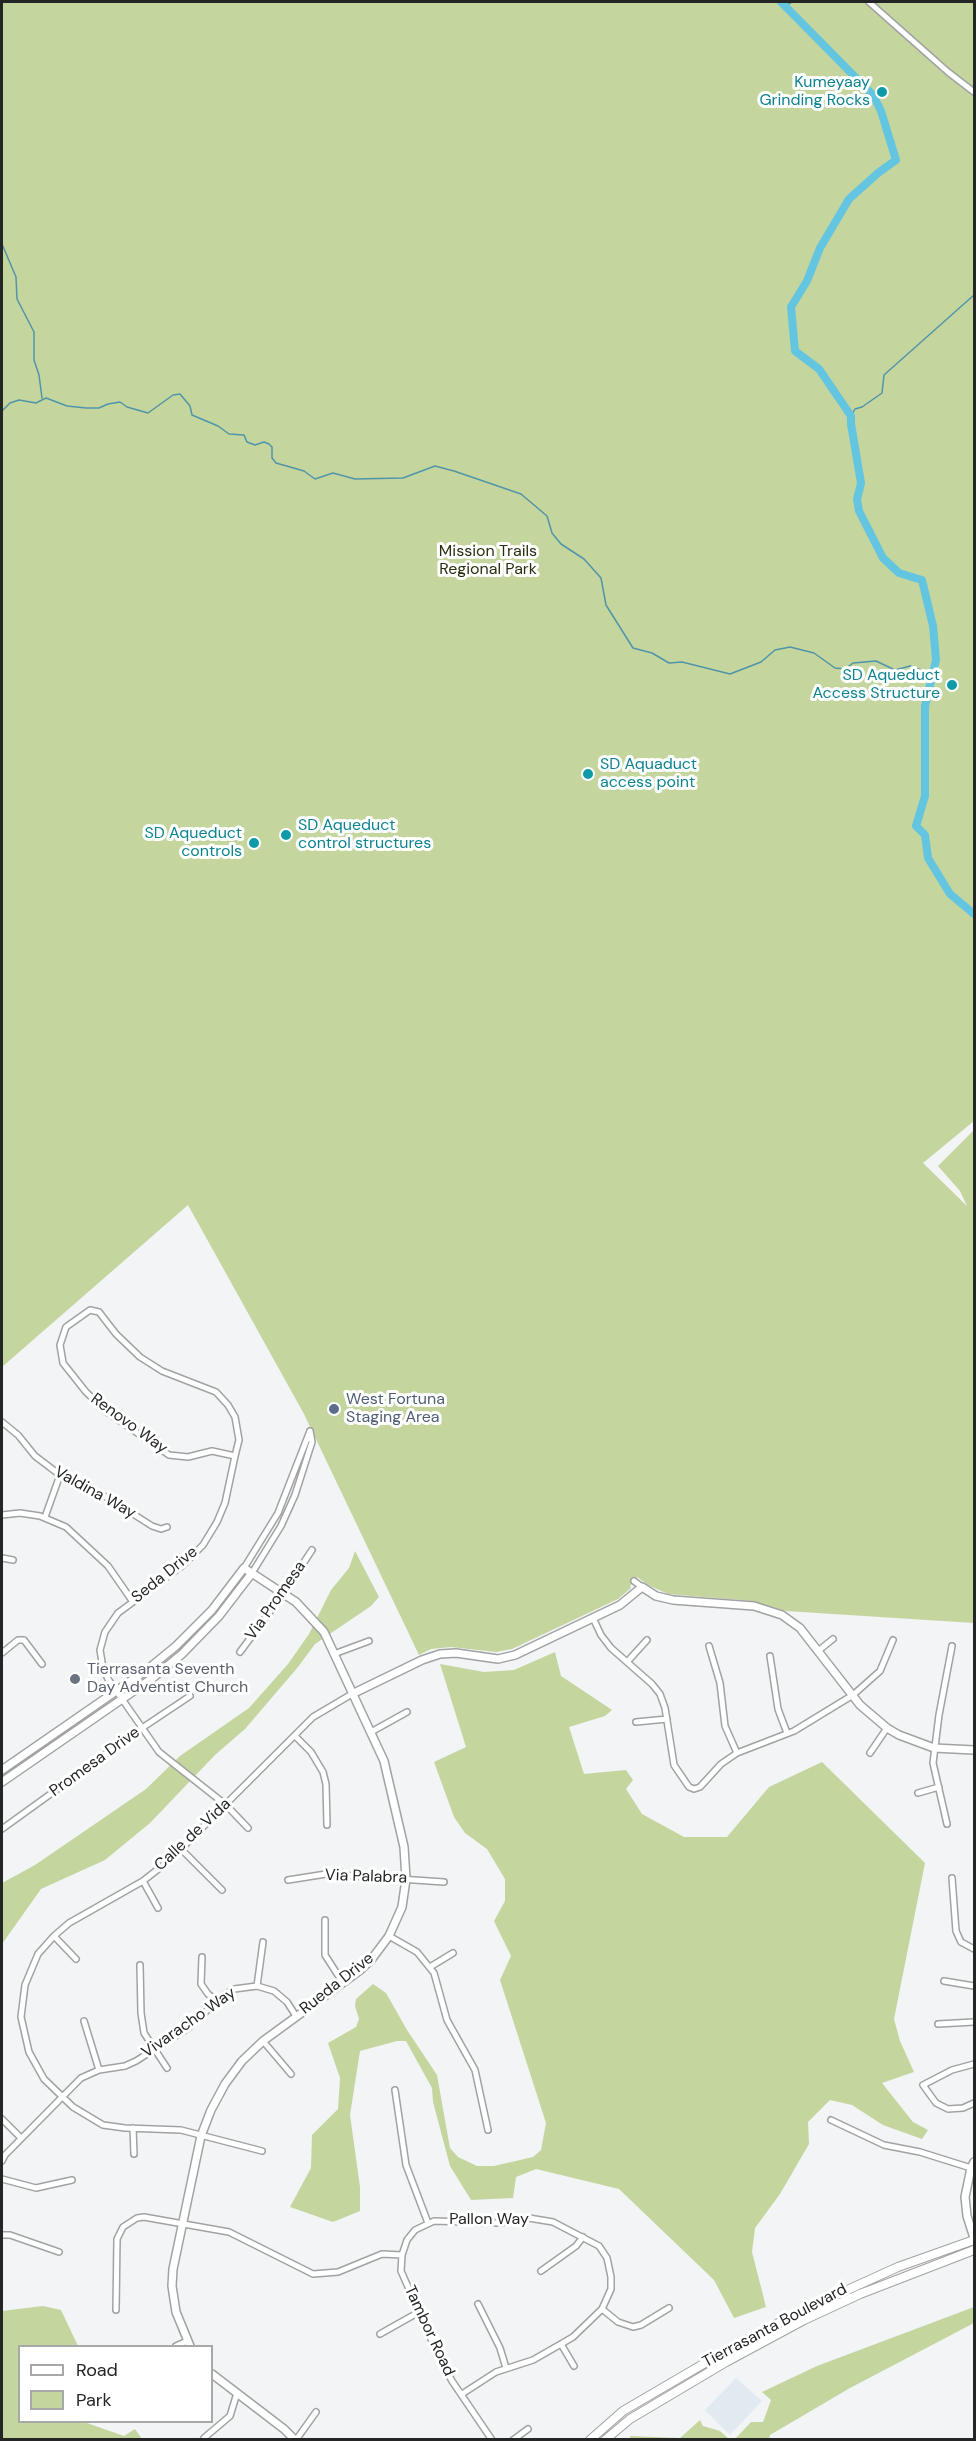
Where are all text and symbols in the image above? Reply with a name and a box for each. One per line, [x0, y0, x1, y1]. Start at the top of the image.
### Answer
place label: Kumeyaay Grinding Rocks [759, 73, 870, 111]
marker: Kumeyaay Grinding Rocks [875, 85, 889, 99]
park label: Mission Trails Regional Park [439, 542, 537, 580]
place label: SD Aqueduct Access Structure [812, 666, 940, 704]
marker: SD Aqueduct Access Structure [945, 678, 959, 692]
place label: SD Aquaduct access point [600, 755, 697, 793]
marker: SD Aquaduct access point [581, 767, 595, 781]
place label: SD Aqueduct control structures [298, 816, 431, 854]
place label: SD Aqueduct controls [145, 824, 242, 862]
marker: SD Aqueduct control structures [279, 828, 293, 842]
marker: SD Aqueduct controls [247, 836, 261, 850]
street label: Renovo Way [87, 1390, 171, 1458]
place label: West Fortuna Staging Area [346, 1390, 445, 1428]
marker: West Fortuna Staging Area [327, 1402, 341, 1416]
street label: Valdina Way [51, 1463, 139, 1523]
street label: Seda Drive [128, 1543, 202, 1607]
street label: Via Promesa [242, 1558, 310, 1644]
place label: Tierrasanta Seventh Day Adventist Church [87, 1660, 248, 1698]
marker: Tierrasanta Seventh Day Adventist Church [68, 1672, 82, 1686]
street label: Promesa Drive [46, 1723, 144, 1801]
street label: Calle de Vida [151, 1795, 235, 1875]
street label: Via Palabra [325, 1866, 407, 1888]
street label: Rueda Drive [296, 1949, 378, 2019]
street label: Vivaracho Way [138, 1984, 240, 2062]
street label: Pallon Way [449, 2210, 529, 2230]
street label: Tierrasanta Boulevard [700, 2280, 850, 2372]
street label: Tambor Road [400, 2283, 458, 2379]
legend [18, 2345, 213, 2423]
text: Road [76, 2358, 118, 2382]
text: Park [76, 2388, 112, 2412]

